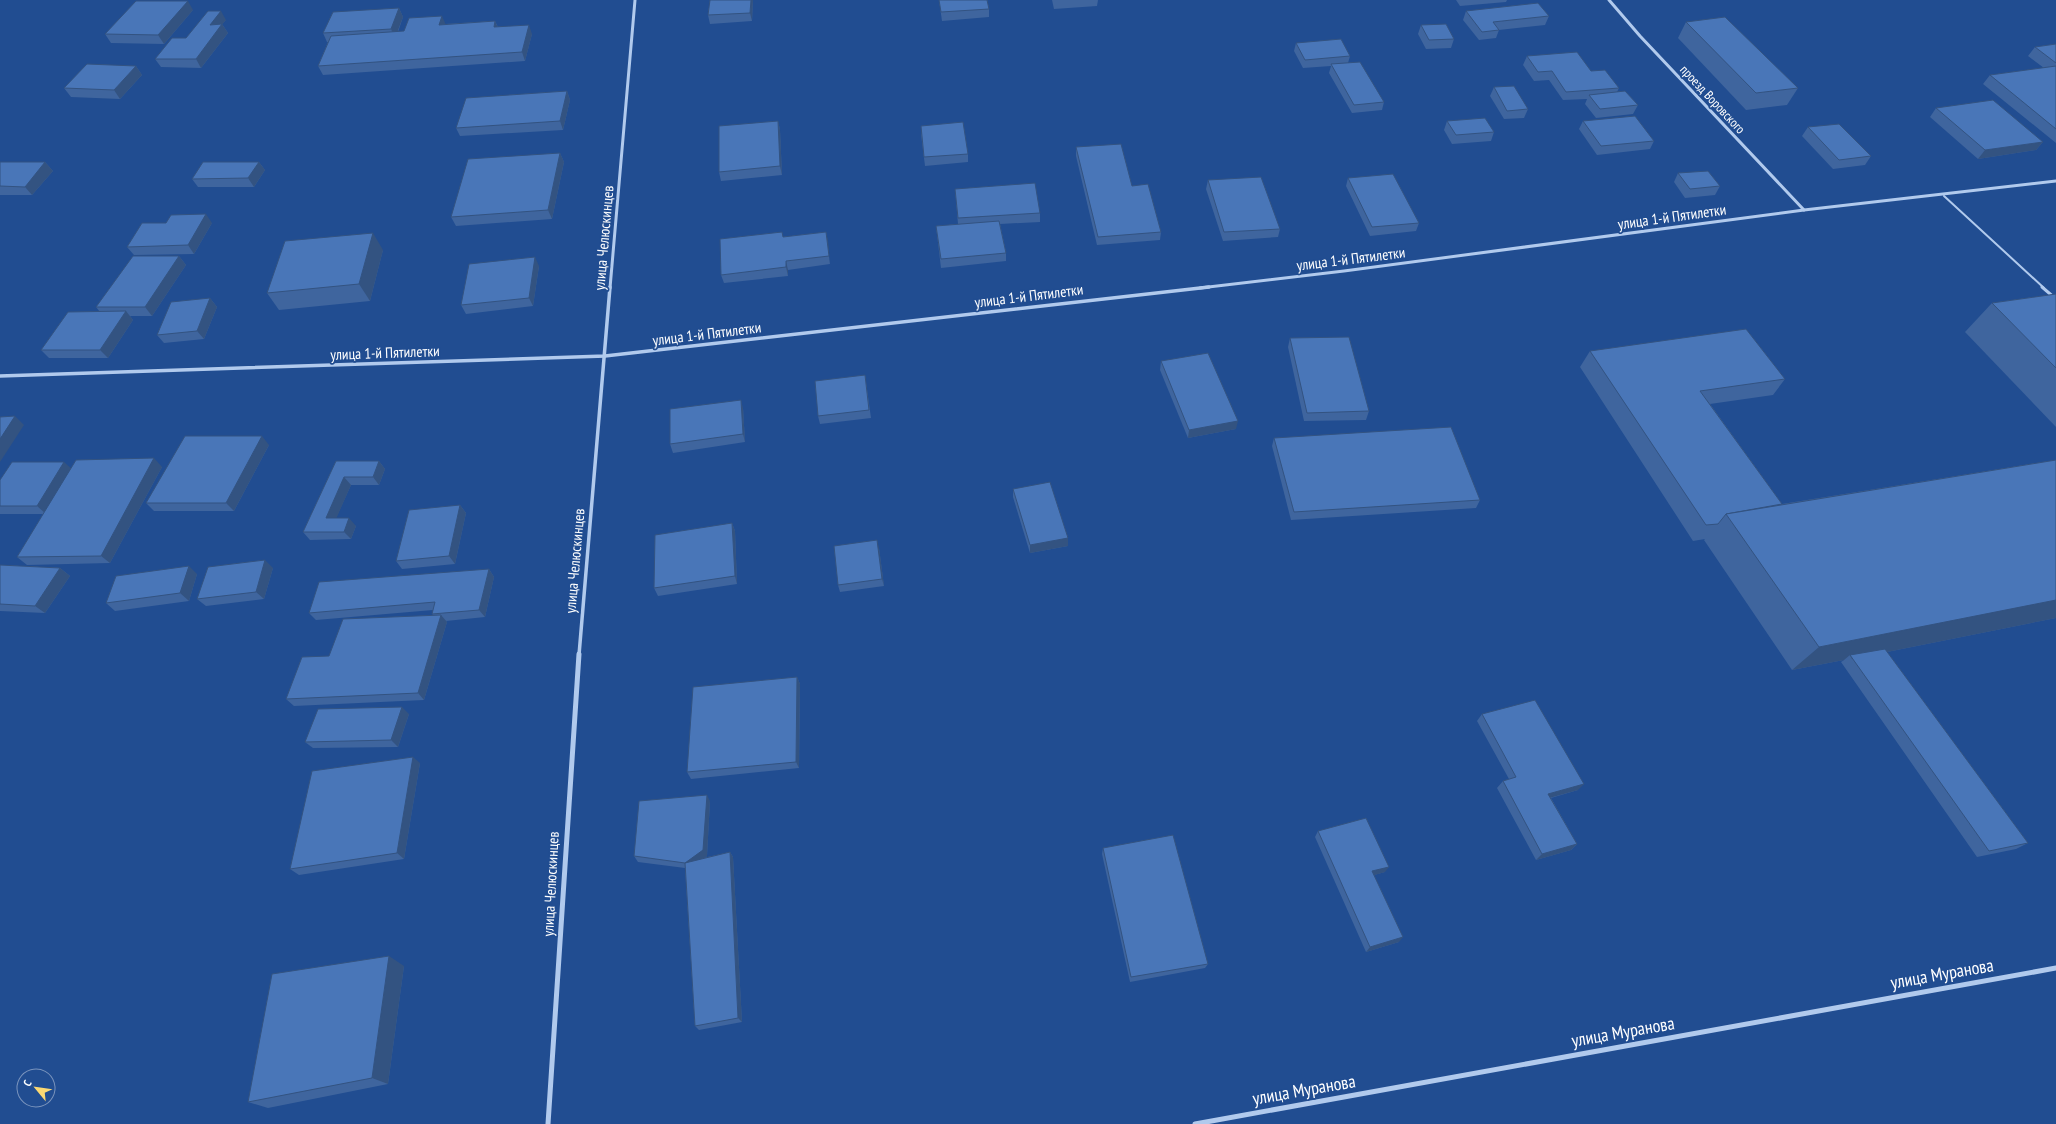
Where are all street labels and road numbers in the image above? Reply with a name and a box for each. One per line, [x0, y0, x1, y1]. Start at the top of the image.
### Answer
street label: проезд Воровского [1676, 61, 1749, 138]
street label: улица Челюскинцев [589, 185, 618, 291]
street label: улица 1-й Пятилетки [1616, 199, 1727, 234]
street label: улица 1-й Пятилетки [1295, 242, 1406, 275]
street label: улица 1-й Пятилетки [973, 279, 1084, 312]
street label: улица 1-й Пятилетки [651, 317, 762, 350]
street label: улица 1-й Пятилетки [330, 341, 440, 364]
street label: улица Челюскинцев [560, 508, 589, 614]
street label: улица Челюскинцев [538, 831, 563, 937]
street label: улица Муранова [1889, 953, 1995, 994]
street label: улица Муранова [1570, 1011, 1676, 1052]
street label: улица Муранова [1251, 1069, 1357, 1110]

